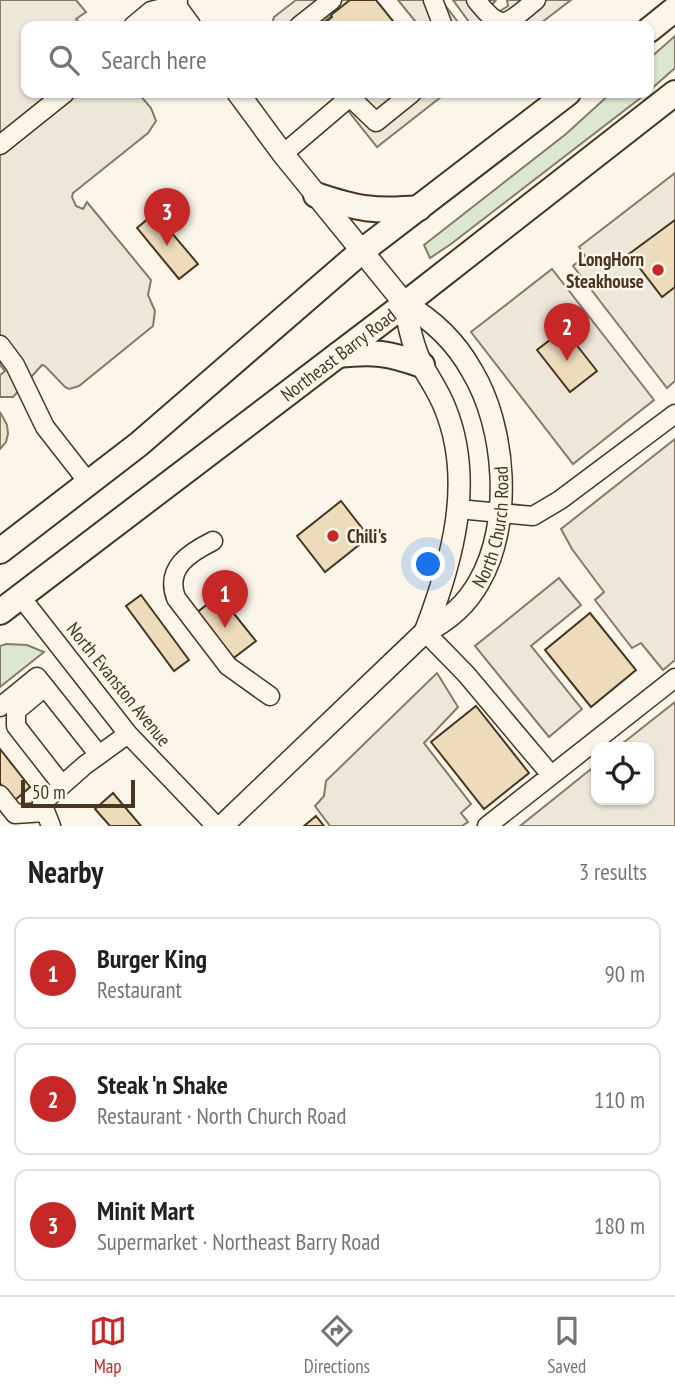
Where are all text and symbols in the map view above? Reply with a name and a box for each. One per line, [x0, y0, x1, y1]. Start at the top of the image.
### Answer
search box [21, 21, 654, 98]
icon: search [45, 41, 83, 79]
text: Search here [101, 43, 207, 76]
pin: 3 [144, 188, 190, 246]
place label: LongHorn Steakhouse [566, 247, 644, 293]
marker: LongHorn Steakhouse [650, 262, 666, 278]
street label: Northeast Barry Road [276, 303, 401, 406]
pin: 2 [544, 303, 590, 361]
street label: North Church Road [466, 465, 513, 592]
place label: Chili's [347, 524, 387, 548]
marker: Chili's [325, 528, 341, 544]
your location [411, 547, 445, 581]
pin: 1 [202, 570, 248, 628]
street label: North Evanston Avenue [62, 617, 176, 751]
map controls [591, 742, 654, 805]
button: locate [591, 742, 654, 805]
scale bar [21, 777, 135, 809]
text: 50 m [32, 780, 66, 804]
text: Nearby [28, 852, 103, 891]
text: 3 results [579, 857, 647, 886]
text: Burger King [97, 942, 207, 975]
text: 1 [48, 959, 59, 988]
text: 90 m [604, 959, 645, 988]
text: Restaurant [97, 975, 182, 1004]
text: Steak 'n Shake [97, 1068, 228, 1101]
text: 2 [48, 1085, 59, 1114]
text: 110 m [594, 1085, 645, 1114]
text: Restaurant · North Church Road [97, 1101, 346, 1130]
text: Minit Mart [97, 1194, 194, 1227]
text: 3 [48, 1211, 59, 1240]
text: 180 m [594, 1211, 645, 1240]
text: Supermarket · Northeast Barry Road [97, 1227, 380, 1256]
tab: Map [89, 1312, 127, 1378]
tab: Directions [304, 1312, 370, 1378]
tab: Saved [547, 1312, 586, 1378]

